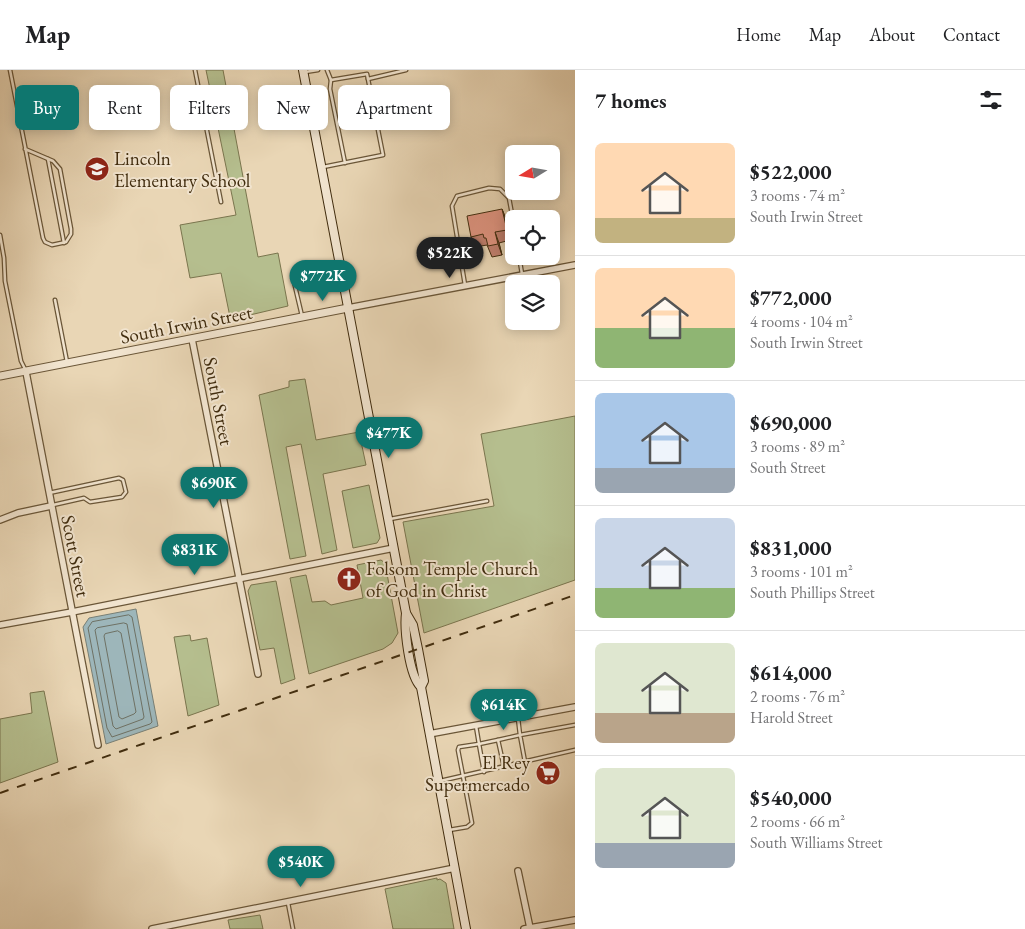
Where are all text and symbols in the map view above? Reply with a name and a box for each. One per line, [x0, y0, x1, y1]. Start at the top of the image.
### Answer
text: Map [25, 19, 70, 50]
text: Home [736, 23, 781, 46]
text: Map [809, 23, 841, 46]
text: About [869, 23, 915, 46]
text: Contact [943, 23, 1000, 46]
chip: Buy [15, 85, 79, 130]
chip: Rent [89, 85, 160, 130]
chip: Filters [170, 85, 248, 130]
chip: New [258, 85, 328, 130]
chip: Apartment [338, 85, 450, 130]
icon: filters [977, 86, 1005, 114]
text: 7 homes [595, 87, 667, 114]
north arrow [505, 145, 560, 200]
map controls [505, 145, 560, 330]
place label: Lincoln Elementary School [114, 146, 251, 193]
school or university icon: Lincoln Elementary School [84, 156, 110, 182]
text: $522,000 [750, 158, 832, 185]
icon: home [635, 163, 695, 223]
text: 3 rooms · 74 m² [750, 185, 845, 206]
text: South Irwin Street [750, 206, 863, 227]
button: locate [505, 210, 560, 265]
pin: $522K [415, 236, 485, 279]
text: $522K [428, 242, 472, 263]
pin: $772K [288, 260, 358, 302]
text: $772K [301, 265, 345, 286]
button: layers [505, 275, 560, 330]
text: $772,000 [750, 284, 832, 311]
icon: home [635, 288, 695, 348]
street label: South Irwin Street [118, 299, 254, 350]
text: 4 rooms · 104 m² [750, 311, 853, 332]
text: South Irwin Street [750, 332, 863, 353]
street label: South Street [198, 355, 239, 447]
text: $690,000 [750, 409, 832, 436]
icon: home [635, 413, 695, 473]
pin: $477K [354, 416, 424, 459]
text: $477K [367, 422, 411, 443]
text: 3 rooms · 89 m² [750, 436, 845, 457]
text: South Street [750, 457, 825, 478]
pin: $690K [179, 466, 249, 509]
text: $690K [192, 472, 236, 493]
street label: Scott Street [55, 513, 96, 599]
pin: $831K [160, 534, 230, 576]
text: $831,000 [750, 534, 832, 561]
icon: home [635, 538, 695, 598]
text: $831K [173, 539, 217, 560]
place label: Folsom Temple Church of God in Christ [366, 556, 539, 603]
text: 3 rooms · 101 m² [750, 561, 853, 582]
church icon: Folsom Temple Church of God in Christ [336, 566, 362, 592]
text: South Phillips Street [750, 582, 875, 603]
text: $614,000 [750, 659, 832, 686]
icon: home [635, 663, 695, 723]
text: 2 rooms · 76 m² [750, 686, 845, 707]
pin: $614K [469, 688, 539, 731]
text: $614K [482, 694, 526, 715]
text: Harold Street [750, 707, 833, 728]
place label: El Rey Supermercado [425, 750, 531, 797]
supermarket icon: El Rey Supermercado [535, 760, 561, 786]
text: $540,000 [750, 784, 832, 811]
icon: home [635, 788, 695, 848]
text: 2 rooms · 66 m² [750, 811, 845, 832]
text: South Williams Street [750, 832, 882, 853]
pin: $540K [266, 846, 336, 888]
text: $540K [279, 851, 323, 872]

